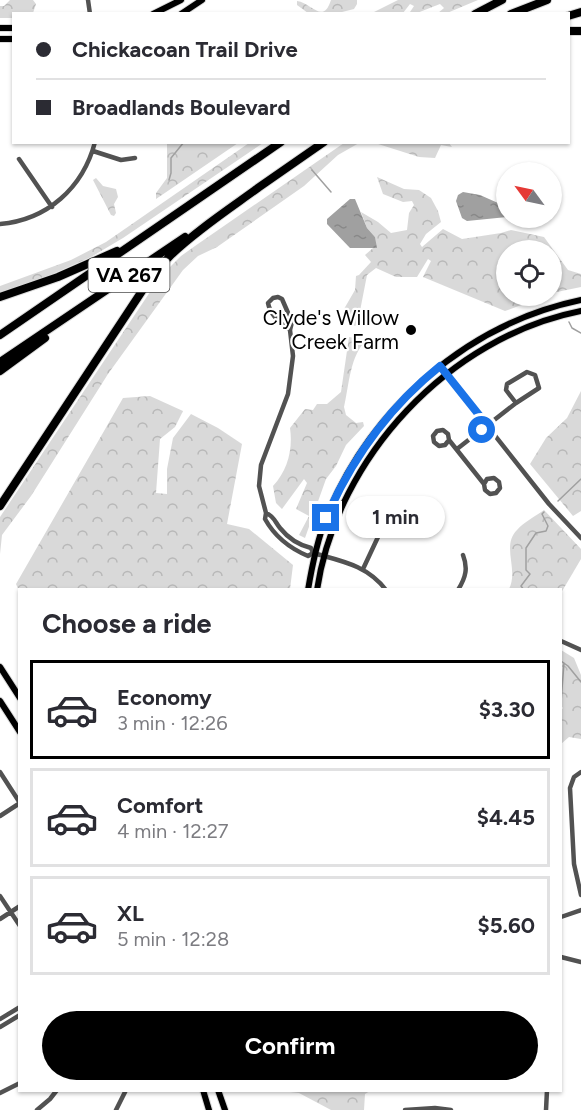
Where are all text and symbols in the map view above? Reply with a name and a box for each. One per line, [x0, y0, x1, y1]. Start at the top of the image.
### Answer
text: Chickacoan Trail Drive [72, 36, 298, 63]
text: Broadlands Boulevard [72, 94, 291, 121]
north arrow [496, 162, 562, 228]
map controls [496, 162, 562, 306]
button: locate [496, 240, 562, 306]
road number: VA 267 [88, 258, 170, 292]
place label: Clyde's Willow Creek Farm [263, 305, 400, 354]
marker: Clyde's Willow Creek Farm [404, 323, 418, 337]
route start [468, 416, 495, 443]
callout: 1 min [347, 497, 446, 539]
route end [312, 504, 339, 531]
text: 1 min [372, 505, 419, 529]
text: Choose a ride [42, 607, 211, 640]
icon: car [45, 683, 99, 737]
text: Economy [117, 684, 212, 711]
text: $3.30 [479, 696, 535, 723]
text: 3 min · 12:26 [117, 711, 228, 735]
icon: car [45, 791, 99, 845]
text: Comfort [117, 792, 203, 819]
text: $4.45 [477, 804, 535, 831]
text: 4 min · 12:27 [117, 819, 229, 843]
icon: car [45, 899, 99, 953]
text: XL [117, 900, 144, 927]
text: $5.60 [478, 912, 535, 939]
text: 5 min · 12:28 [117, 927, 229, 951]
button: Confirm [42, 1011, 538, 1080]

